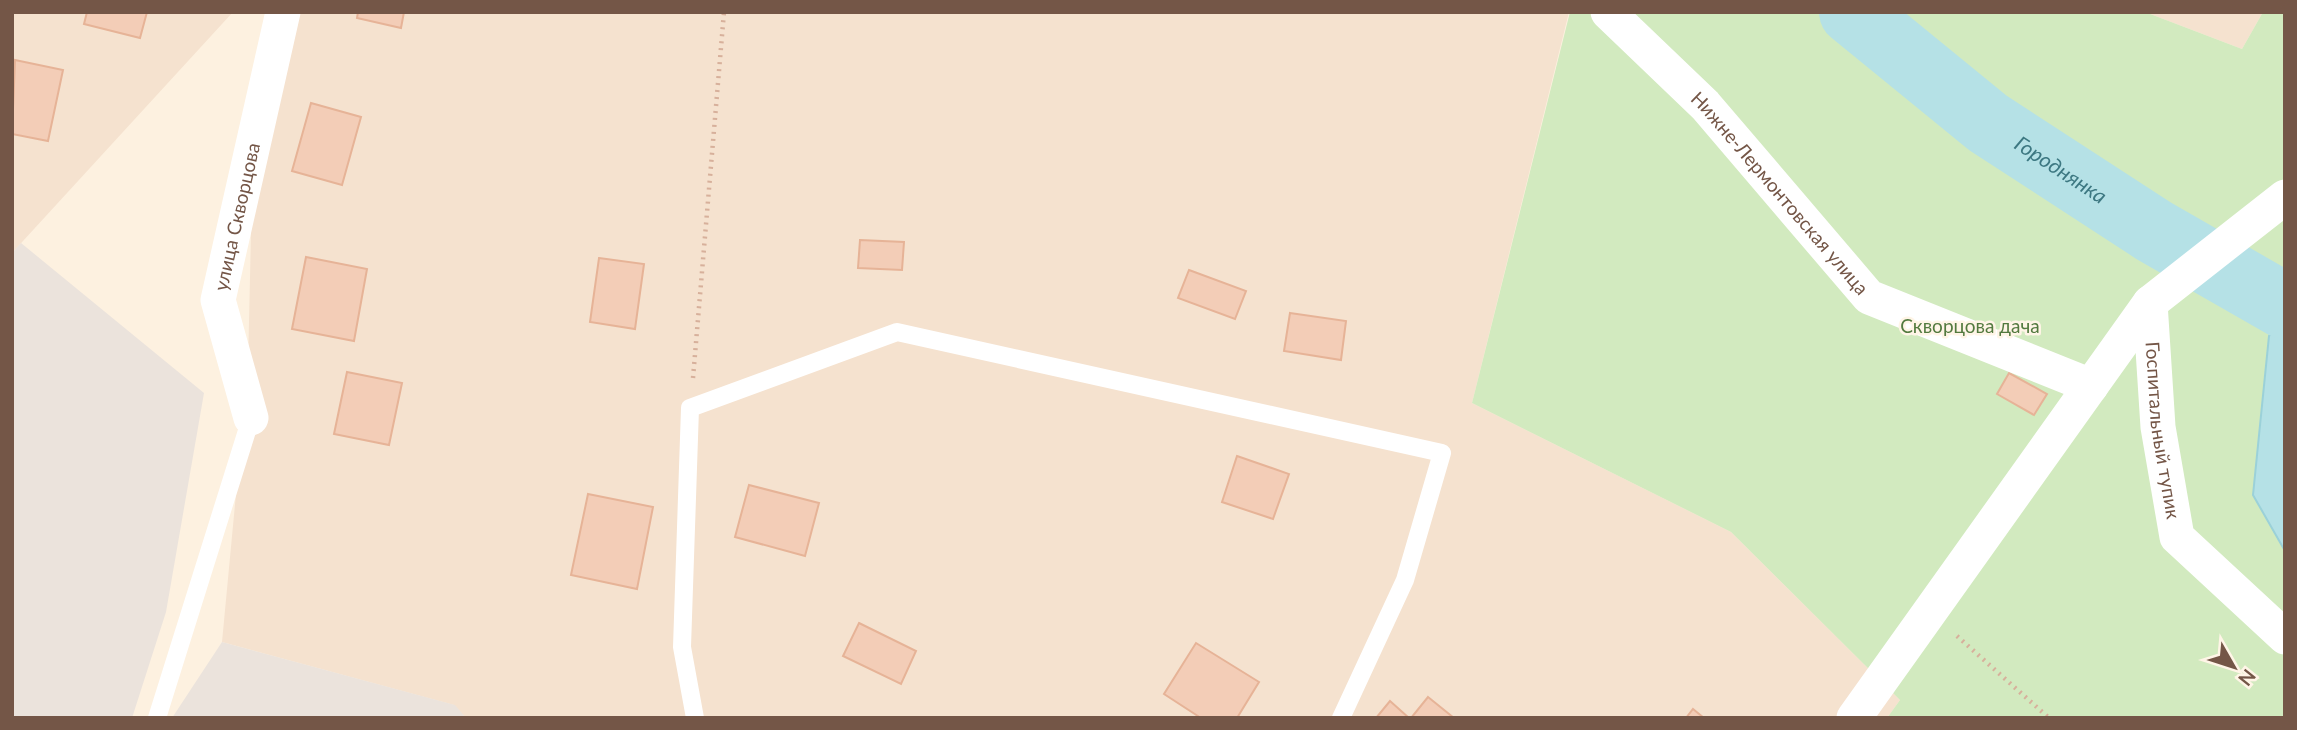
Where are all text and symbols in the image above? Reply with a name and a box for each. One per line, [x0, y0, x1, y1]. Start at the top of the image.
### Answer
street label: Нижне-Лермонтовская улица [1687, 86, 1874, 299]
water label: Городнянка [2011, 130, 2112, 208]
street label: улица Скворцова [208, 140, 264, 293]
park label: Скворцова дача [1900, 314, 2040, 337]
street label: Госпитальный тупик [2142, 341, 2186, 521]
north arrow [2199, 632, 2269, 702]
text: N [2234, 665, 2261, 691]

